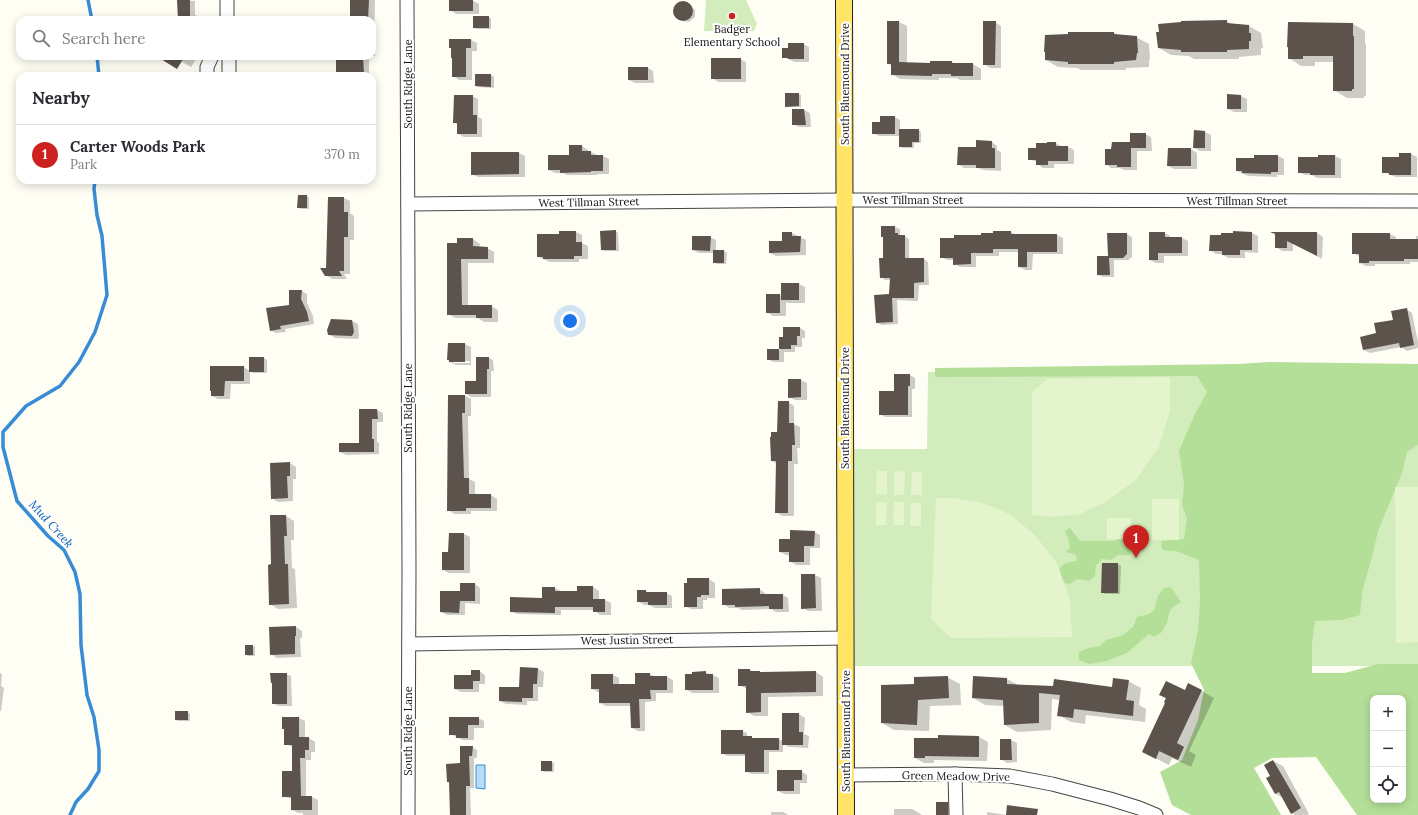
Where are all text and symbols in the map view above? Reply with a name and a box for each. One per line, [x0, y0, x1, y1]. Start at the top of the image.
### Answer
marker: Badger Elementary School [727, 11, 737, 21]
search box [16, 16, 376, 60]
place label: Badger Elementary School [684, 22, 780, 49]
street label: South Bluemound Drive [838, 23, 852, 145]
icon: search [30, 27, 52, 49]
text: Search here [62, 29, 145, 48]
street label: South Ridge Lane [401, 39, 415, 129]
text: Nearby [32, 87, 90, 109]
text: Carter Woods Park [70, 137, 205, 156]
text: 1 [42, 146, 48, 163]
text: 370 m [324, 146, 360, 163]
text: Park [70, 156, 97, 173]
street label: West Tillman Street [862, 193, 964, 207]
street label: West Tillman Street [538, 194, 640, 210]
street label: West Tillman Street [1186, 194, 1288, 208]
your location [560, 311, 580, 331]
street label: South Bluemound Drive [838, 347, 852, 469]
street label: South Ridge Lane [401, 363, 415, 453]
water label: Mud Creek [26, 497, 77, 551]
pin: 1 [1123, 525, 1149, 558]
street label: West Justin Street [581, 632, 674, 648]
street label: South Bluemound Drive [839, 670, 853, 792]
street label: South Ridge Lane [401, 686, 415, 776]
map controls [1370, 695, 1406, 803]
button: + [1370, 695, 1406, 731]
button: − [1370, 731, 1406, 767]
button: locate [1370, 767, 1406, 803]
street label: Green Meadow Drive [902, 768, 1010, 784]

